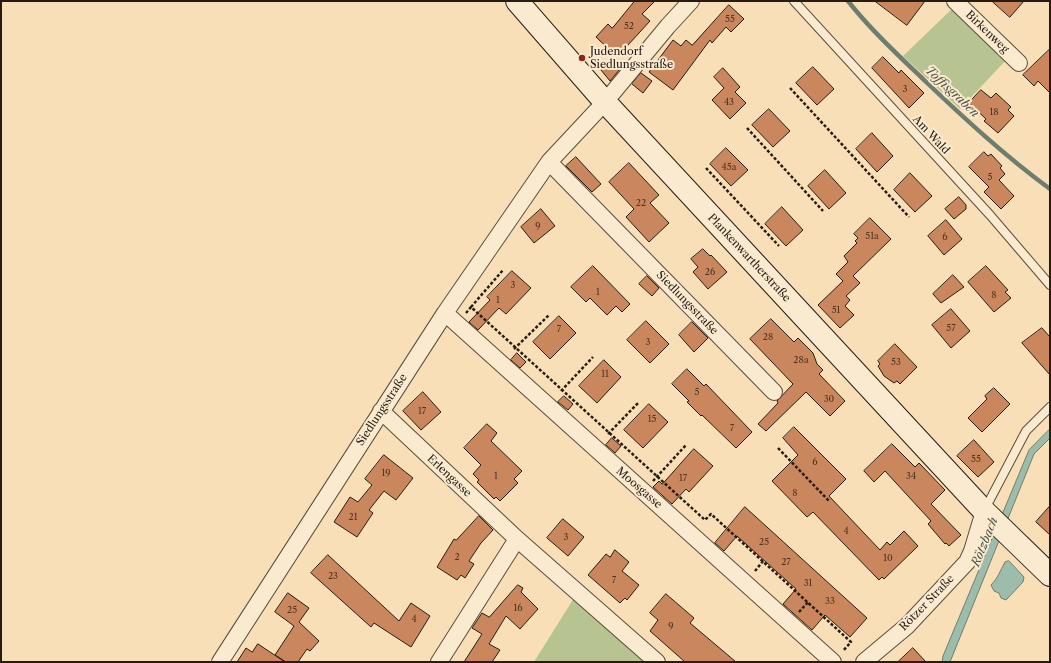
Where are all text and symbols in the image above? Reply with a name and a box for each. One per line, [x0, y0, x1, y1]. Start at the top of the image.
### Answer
street label: Birkenweg [963, 8, 1011, 56]
house number: 55 [725, 14, 735, 24]
house number: 52 [624, 21, 634, 31]
place label: Judendorf Siedlungsstraße [590, 45, 673, 71]
marker: Judendorf Siedlungsstraße [577, 53, 587, 63]
water label: Toffisgraben [922, 63, 982, 121]
house number: 3 [903, 84, 907, 94]
house number: 43 [724, 97, 734, 107]
house number: 18 [989, 107, 999, 117]
street label: Am Wald [910, 113, 952, 157]
house number: 45a [722, 162, 736, 172]
house number: 5 [988, 172, 992, 182]
house number: 22 [636, 198, 646, 208]
street label: Plankenwartherstraße [705, 211, 793, 305]
house number: 9 [535, 221, 541, 231]
house number: 51a [865, 231, 879, 241]
house number: 6 [942, 232, 948, 242]
house number: 26 [705, 267, 715, 277]
street label: Siedlungsstraße [653, 269, 721, 337]
house number: 3 [511, 280, 515, 290]
house number: 1 [596, 287, 600, 297]
house number: 8 [991, 290, 997, 300]
house number: 1 [496, 295, 500, 305]
house number: 51 [832, 305, 840, 315]
house number: 57 [946, 323, 956, 333]
house number: 7 [557, 324, 561, 334]
house number: 28 [763, 332, 773, 342]
house number: 3 [646, 337, 650, 347]
house number: 28a [793, 355, 809, 365]
house number: 53 [891, 357, 901, 367]
house number: 11 [601, 369, 609, 379]
street label: Siedlungsstraße [354, 372, 410, 448]
house number: 5 [695, 387, 699, 397]
house number: 30 [824, 394, 834, 404]
house number: 17 [418, 406, 426, 416]
house number: 15 [648, 414, 656, 424]
house number: 7 [730, 423, 734, 433]
street label: Erlengasse [424, 452, 474, 500]
house number: 55 [971, 454, 981, 464]
house number: 6 [812, 457, 818, 467]
street label: Moosgasse [613, 465, 665, 511]
house number: 19 [381, 468, 391, 478]
house number: 1 [494, 471, 498, 481]
house number: 34 [906, 471, 916, 481]
house number: 17 [679, 473, 687, 483]
house number: 8 [792, 488, 798, 498]
house number: 21 [349, 512, 357, 522]
water label: Rötzbach [969, 515, 1001, 569]
house number: 4 [843, 526, 849, 536]
house number: 3 [564, 532, 568, 542]
house number: 25 [759, 537, 769, 547]
house number: 2 [454, 552, 460, 562]
house number: 10 [883, 553, 893, 563]
house number: 27 [781, 557, 791, 567]
house number: 23 [328, 571, 338, 581]
street label: Rötzer Straße [897, 572, 957, 634]
house number: 7 [612, 575, 616, 585]
house number: 31 [804, 578, 812, 588]
house number: 33 [825, 596, 835, 606]
house number: 16 [513, 603, 523, 613]
house number: 25 [287, 605, 297, 615]
house number: 4 [411, 614, 417, 624]
house number: 9 [668, 621, 674, 631]

